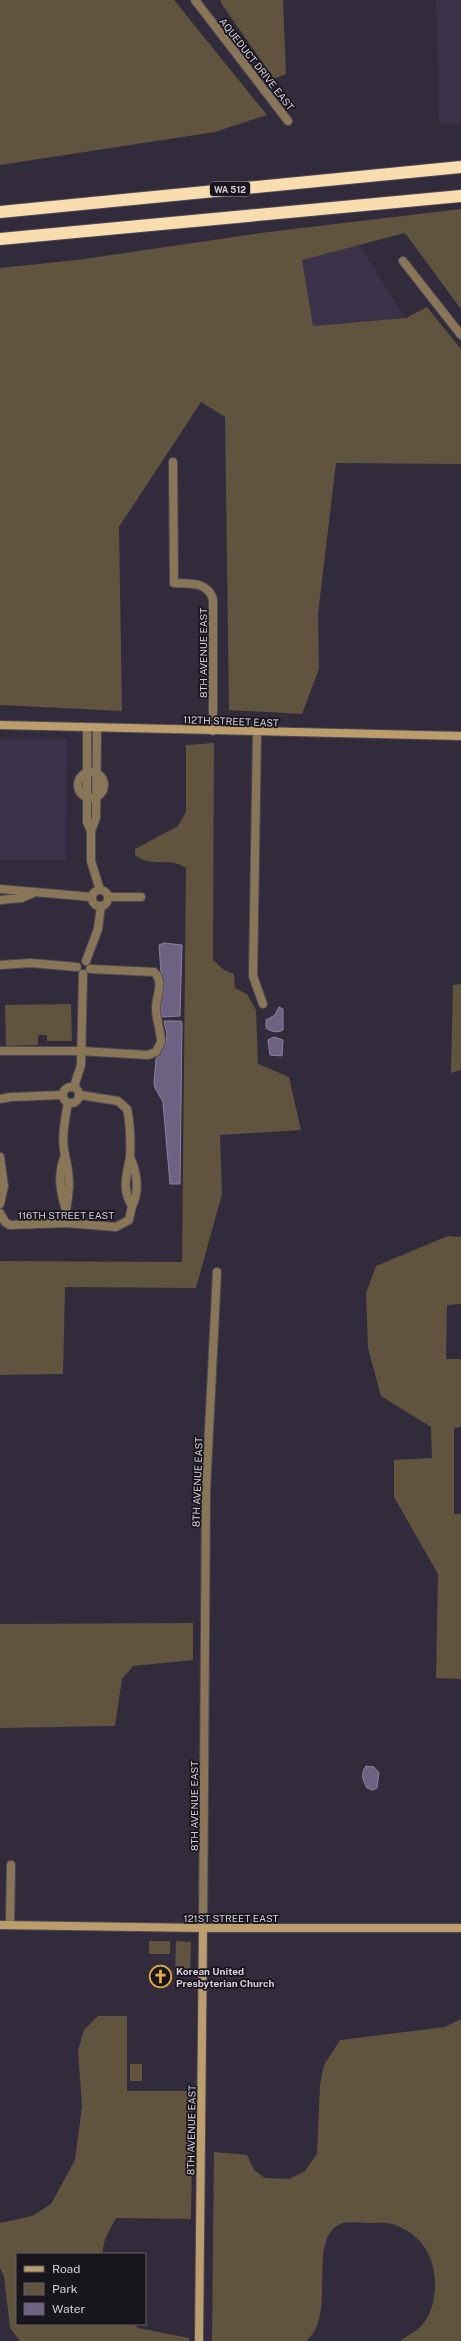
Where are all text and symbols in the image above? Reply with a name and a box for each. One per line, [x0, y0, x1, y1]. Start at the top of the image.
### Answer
street label: AQUEDUCT DRIVE EAST [217, 15, 297, 113]
road number: WA 512 [210, 182, 250, 196]
street label: 8TH AVENUE EAST [197, 608, 209, 698]
street label: 112TH STREET EAST [183, 713, 279, 729]
street label: 116TH STREET EAST [18, 1209, 114, 1221]
street label: 8TH AVENUE EAST [189, 1437, 205, 1527]
street label: 8TH AVENUE EAST [188, 1761, 200, 1851]
street label: 121ST STREET EAST [184, 1912, 278, 1924]
church icon: Korean United Presbyterian Church [147, 1964, 173, 1990]
place label: Korean United Presbyterian Church [176, 1965, 274, 1989]
street label: 8TH AVENUE EAST [184, 2085, 198, 2175]
legend [16, 2253, 146, 2325]
text: Road [52, 2262, 80, 2276]
text: Park [52, 2282, 78, 2296]
text: Water [52, 2302, 86, 2316]

